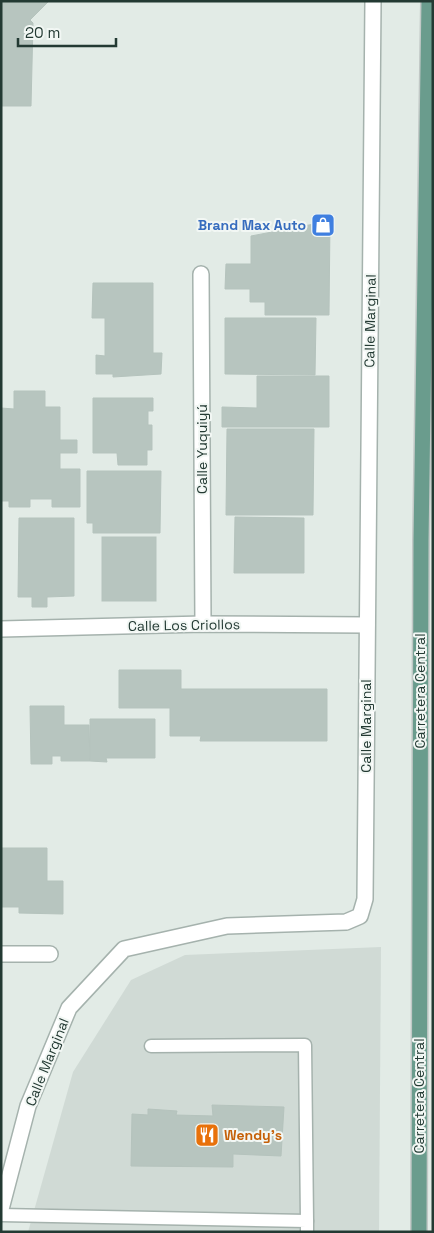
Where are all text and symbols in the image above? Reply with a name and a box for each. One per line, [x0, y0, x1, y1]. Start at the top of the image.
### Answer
scale bar [18, 15, 115, 47]
text: 20 m [25, 23, 60, 42]
shop icon: Brand Max Auto [310, 212, 336, 238]
place label: Brand Max Auto [198, 216, 306, 234]
street label: Calle Marginal [360, 274, 380, 368]
street label: Calle Yuquiyú [193, 404, 211, 494]
street label: Calle Los Criollos [128, 615, 240, 635]
street label: Carretera Central [411, 633, 429, 749]
street label: Calle Marginal [357, 679, 375, 773]
street label: Calle Marginal [21, 1015, 73, 1109]
street label: Carretera Central [410, 1038, 428, 1154]
restaurant icon: Wendy's [194, 1122, 220, 1148]
place label: Wendy's [224, 1126, 282, 1144]

